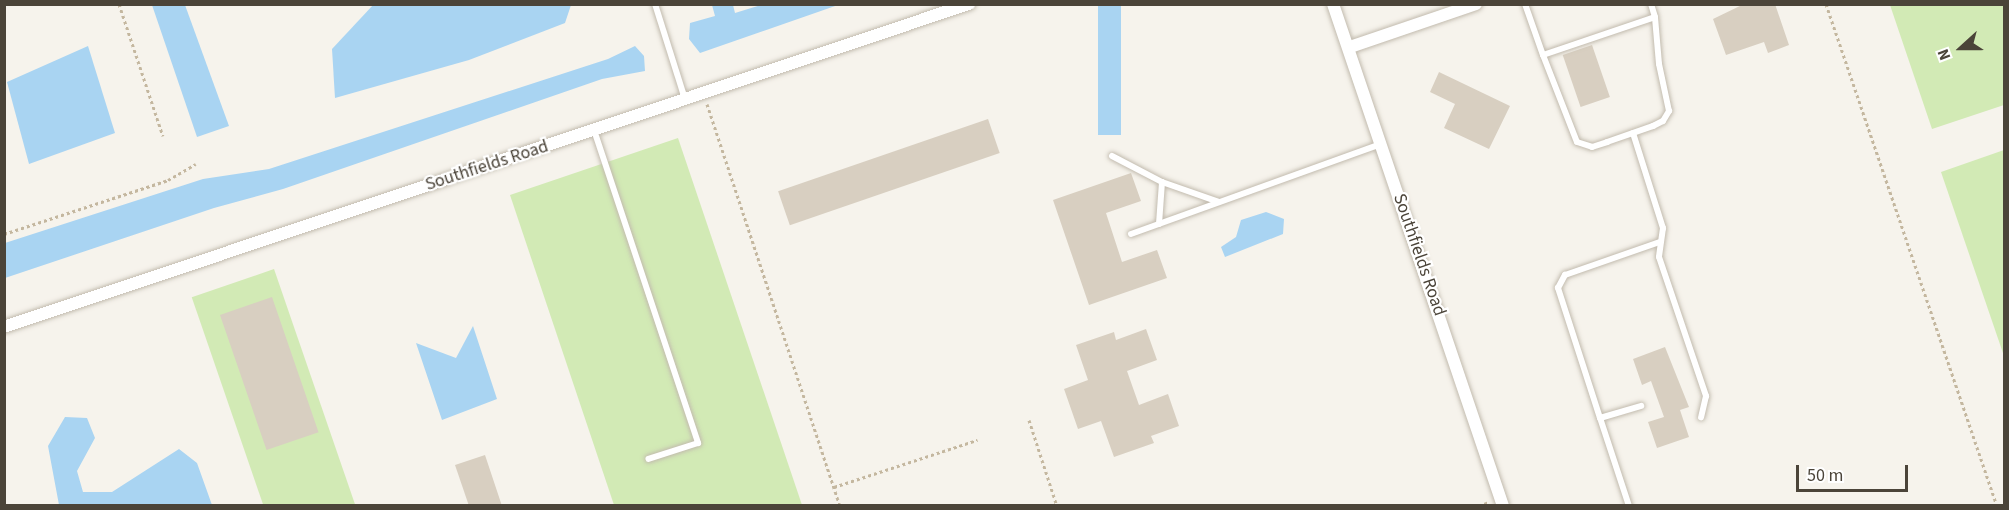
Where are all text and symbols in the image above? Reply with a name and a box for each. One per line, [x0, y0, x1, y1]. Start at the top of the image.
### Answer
north arrow [1931, 18, 1991, 78]
text: N [1932, 46, 1956, 63]
street label: Southfields Road [423, 136, 551, 196]
street label: Southfields Road [1388, 191, 1450, 319]
scale bar [1799, 453, 1912, 491]
text: 50 m [1807, 463, 1843, 488]

